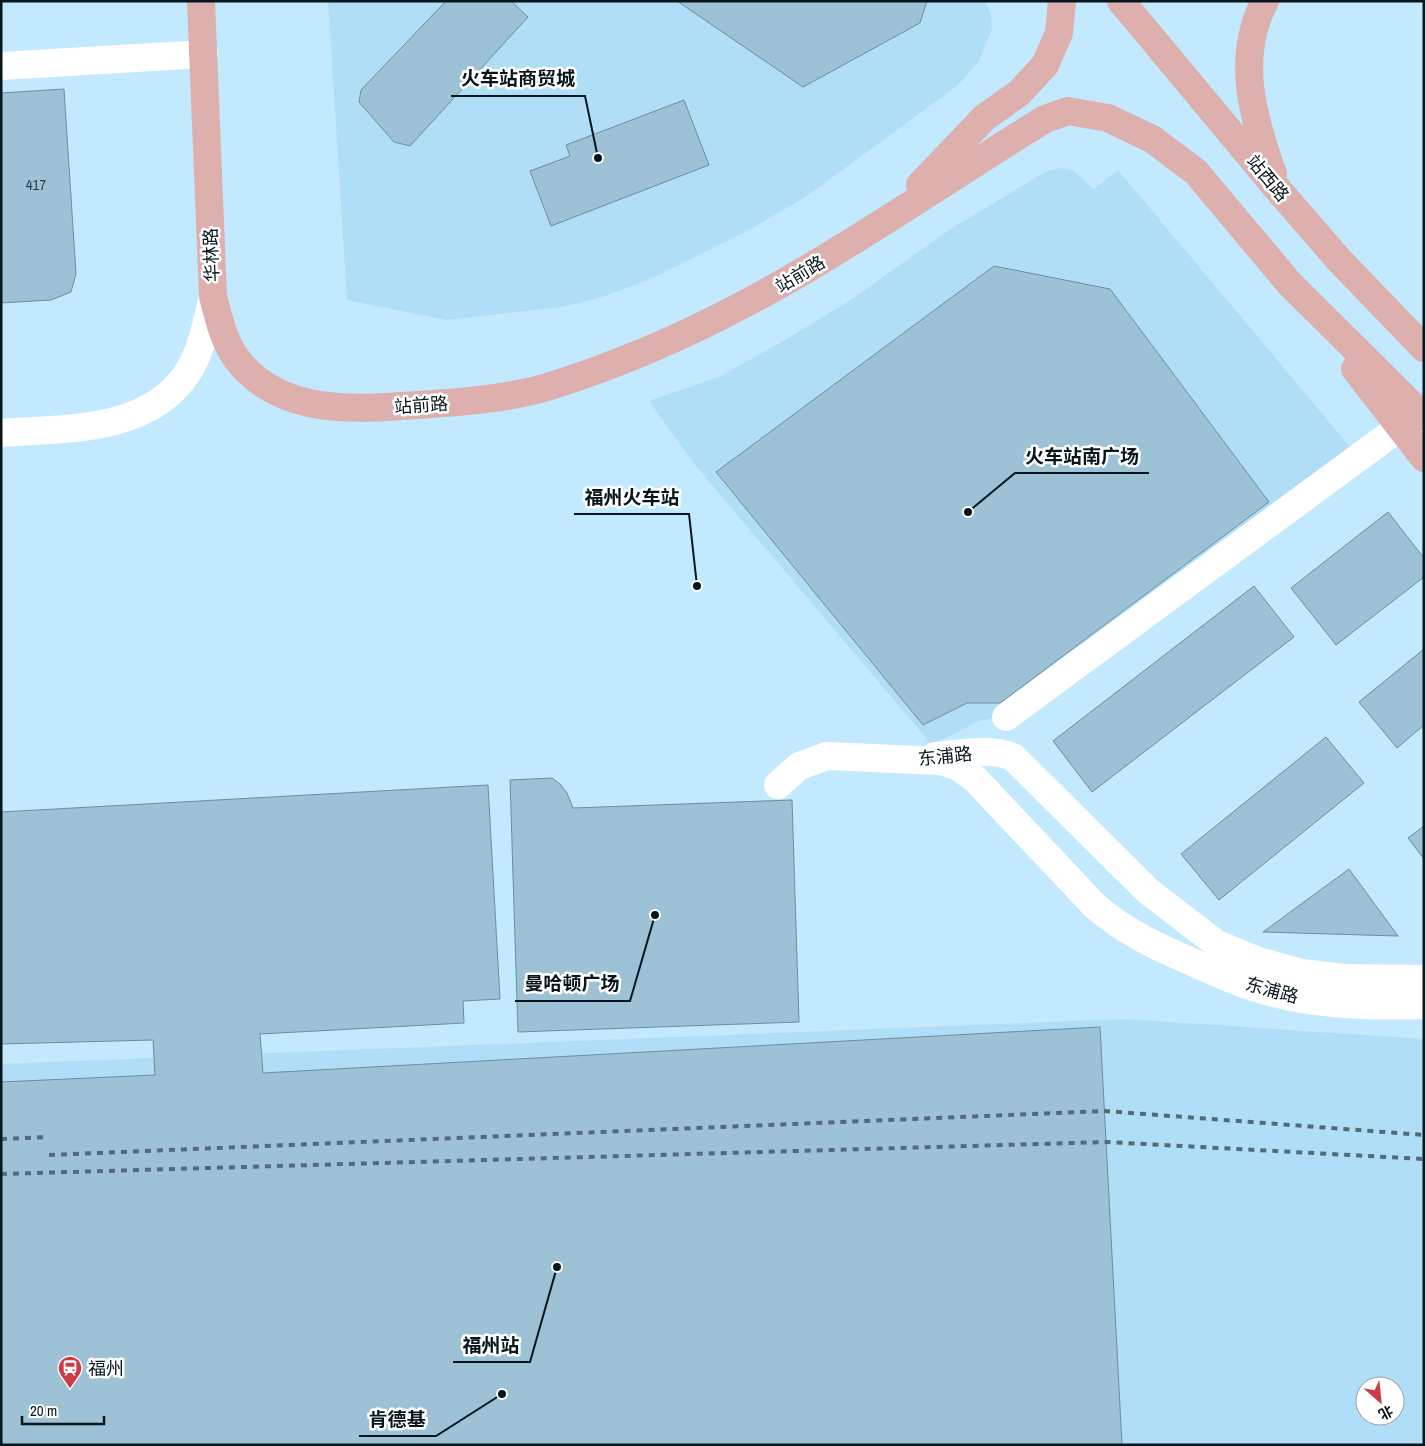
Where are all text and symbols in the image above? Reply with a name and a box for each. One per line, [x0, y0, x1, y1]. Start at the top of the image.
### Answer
callout: 火车站商贸城 [451, 62, 585, 96]
text: 火车站商贸城 [461, 65, 575, 91]
street label: 站西路 [1241, 149, 1295, 207]
house number: 417 [26, 174, 46, 195]
street label: 华林路 [198, 228, 224, 282]
street label: 站前路 [770, 249, 830, 299]
street label: 站前路 [393, 391, 449, 419]
callout: 火车站南广场 [1015, 439, 1149, 473]
text: 火车站南广场 [1025, 443, 1139, 469]
callout: 福州火车站 [574, 480, 689, 514]
text: 福州火车站 [584, 484, 680, 510]
street label: 东浦路 [917, 741, 973, 771]
callout: 曼哈顿广场 [515, 967, 630, 1001]
text: 曼哈顿广场 [524, 970, 620, 996]
street label: 东浦路 [1243, 971, 1301, 1009]
callout: 福州站 [453, 1328, 530, 1362]
text: 福州站 [462, 1332, 520, 1358]
station icon: 福州 [57, 1355, 83, 1389]
place label: 福州 [88, 1356, 124, 1381]
north arrow [1355, 1376, 1405, 1426]
scale bar [22, 1394, 105, 1426]
text: 20 m [30, 1400, 57, 1421]
text: 北 [1376, 1401, 1396, 1424]
callout: 肯德基 [359, 1402, 436, 1436]
text: 肯德基 [368, 1406, 426, 1432]

